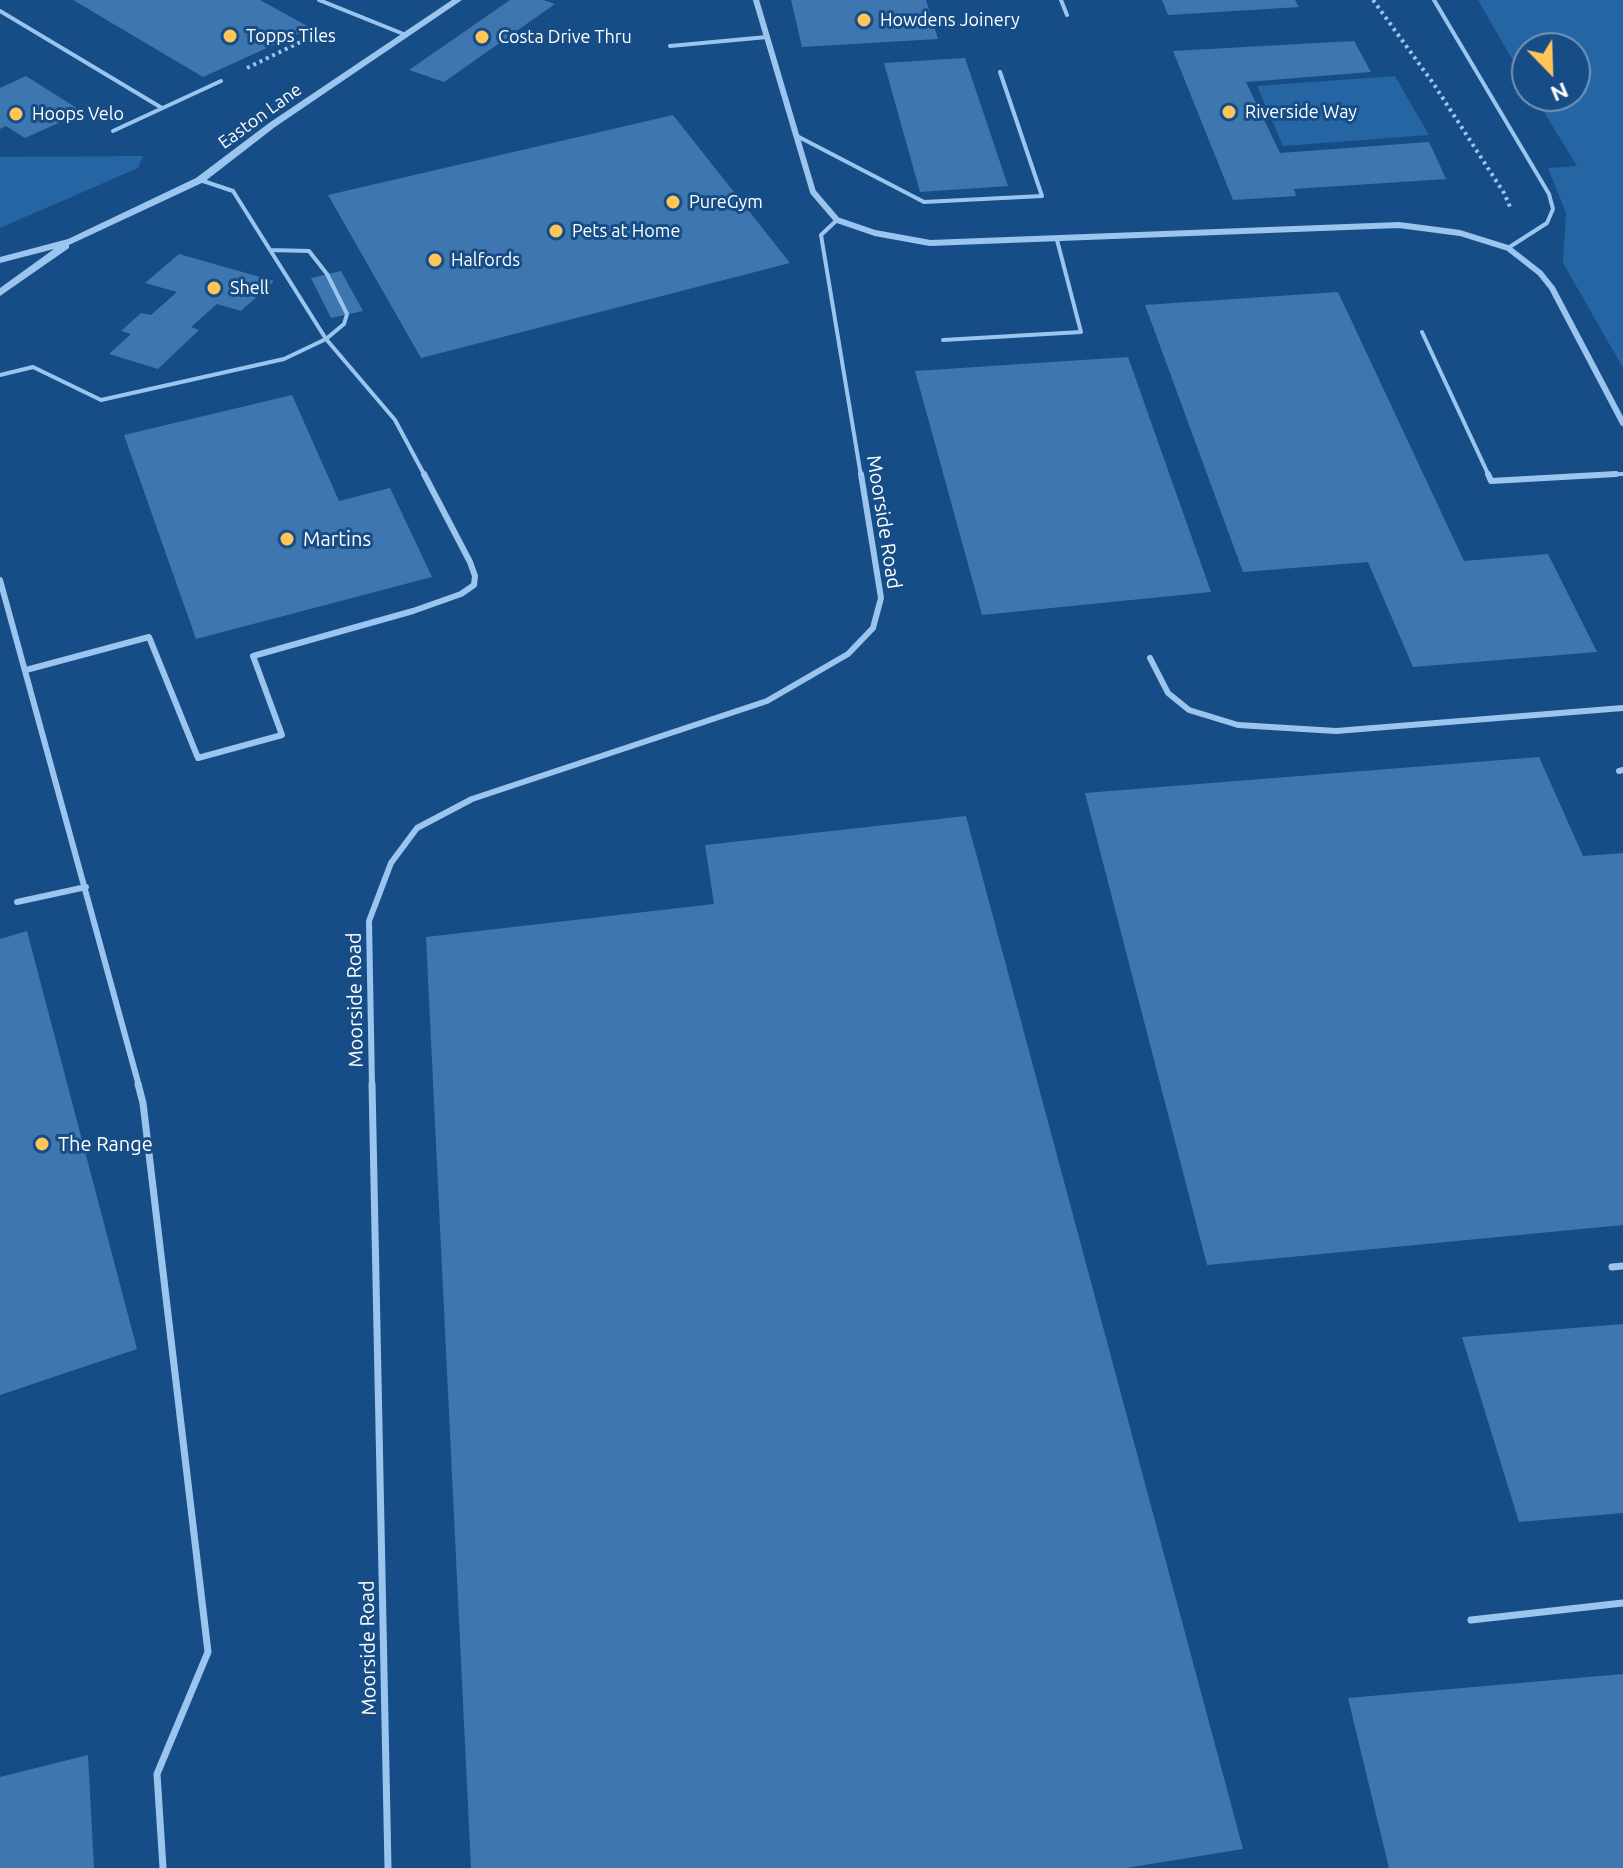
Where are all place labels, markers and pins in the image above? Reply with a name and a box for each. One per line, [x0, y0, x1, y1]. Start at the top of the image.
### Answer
place label: Howdens Joinery [880, 9, 1020, 31]
marker: Howdens Joinery [855, 11, 873, 29]
place label: Topps Tiles [246, 25, 336, 47]
place label: Costa Drive Thru [498, 26, 632, 48]
marker: Topps Tiles [221, 27, 239, 45]
marker: Costa Drive Thru [473, 28, 491, 46]
place label: Riverside Way [1245, 101, 1357, 123]
place label: Hoops Velo [32, 103, 124, 125]
marker: Riverside Way [1220, 103, 1238, 121]
marker: Hoops Velo [7, 105, 25, 123]
place label: PureGym [689, 191, 763, 213]
marker: PureGym [664, 193, 682, 211]
place label: Pets at Home [572, 220, 680, 242]
marker: Pets at Home [547, 222, 565, 240]
place label: Halfords [451, 249, 520, 271]
marker: Halfords [426, 251, 444, 269]
place label: Shell [230, 277, 269, 299]
marker: Shell [205, 279, 223, 297]
place label: Martins [303, 527, 371, 551]
marker: Martins [278, 530, 296, 548]
place label: The Range [58, 1132, 153, 1156]
marker: The Range [33, 1135, 51, 1153]

